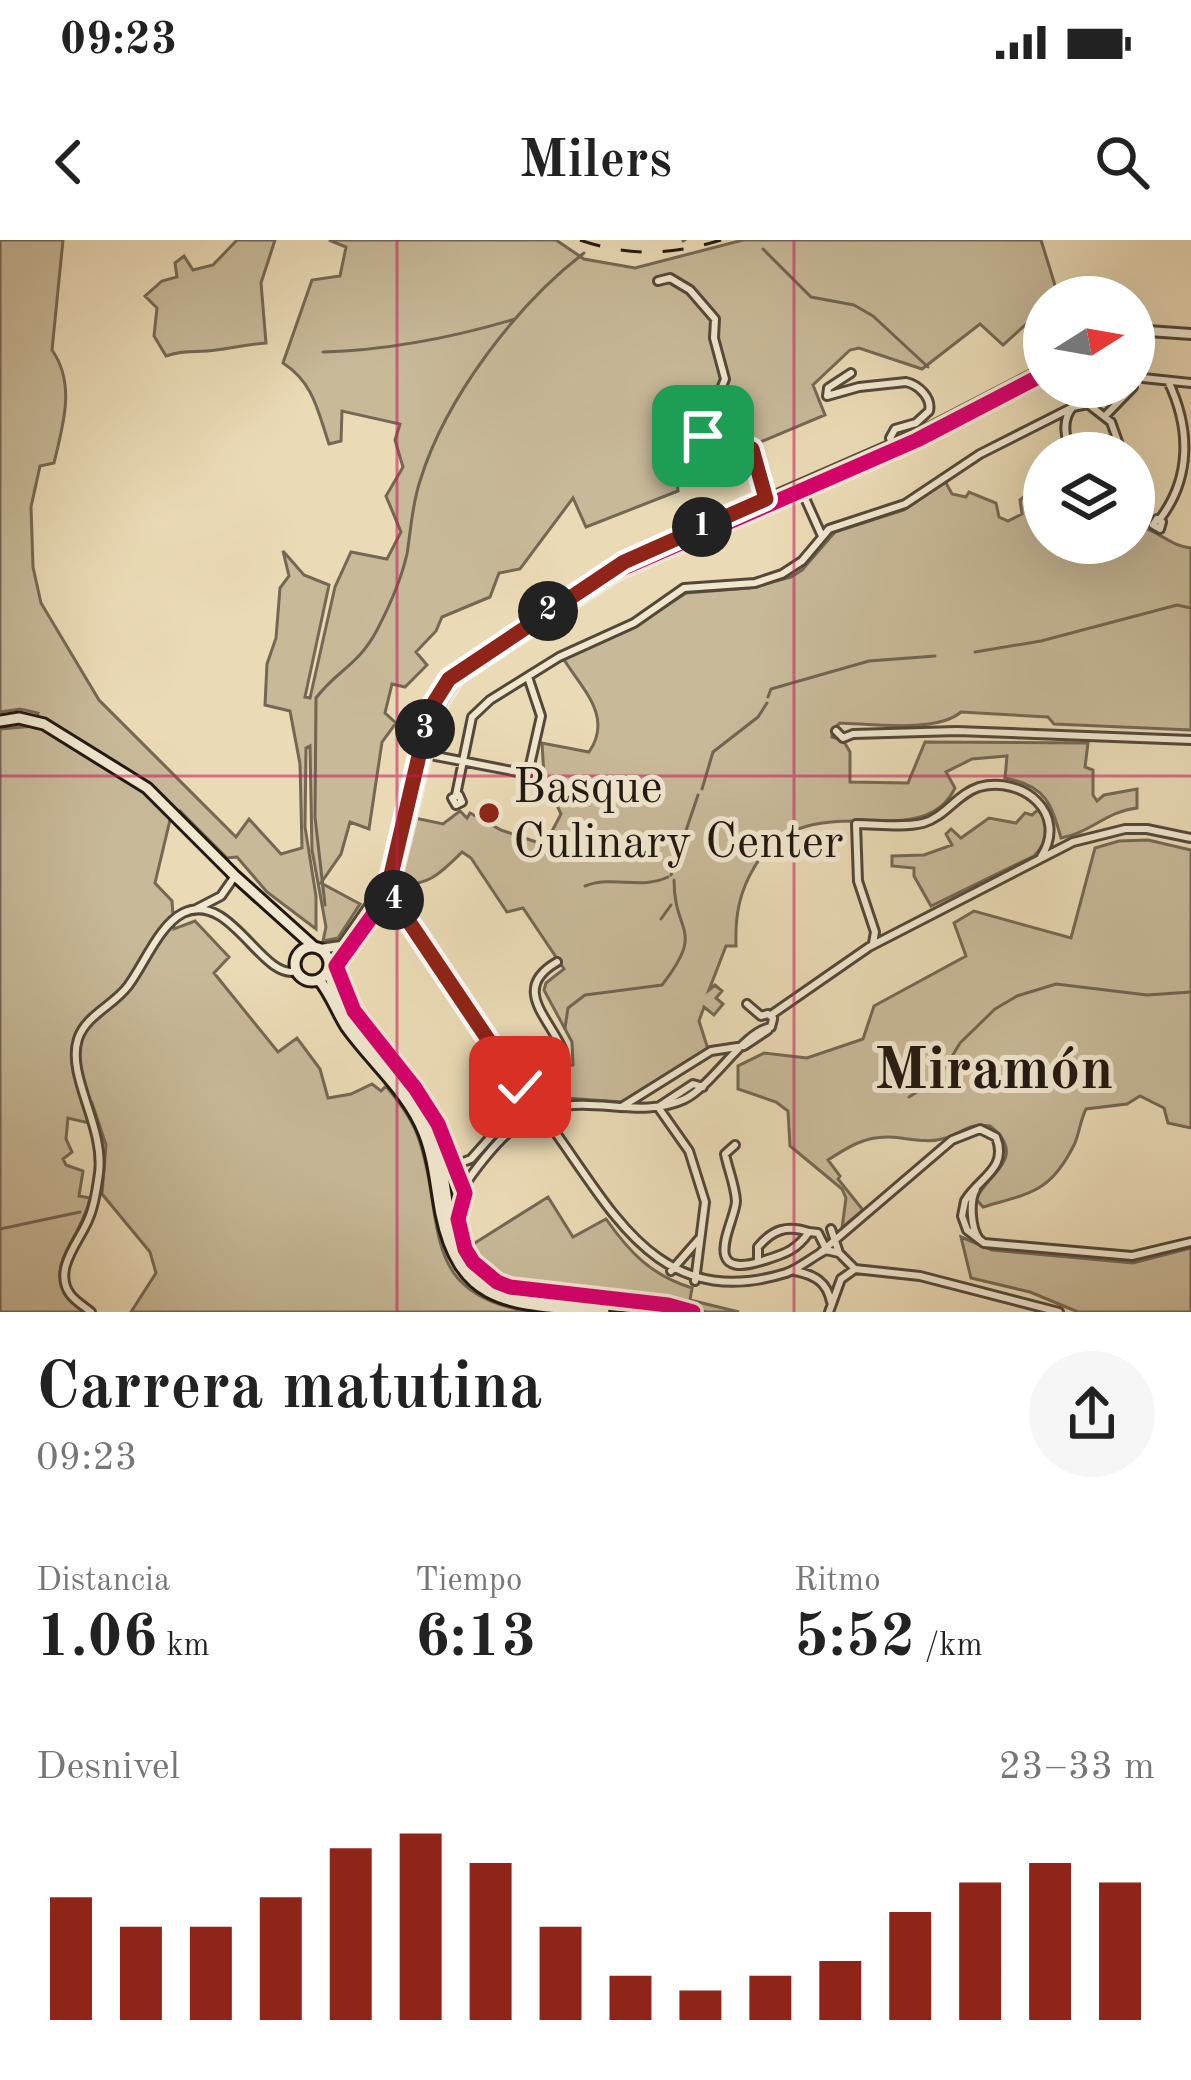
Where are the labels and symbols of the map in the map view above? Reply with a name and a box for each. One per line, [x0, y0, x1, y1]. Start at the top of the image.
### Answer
north arrow [1023, 276, 1155, 408]
pin [652, 385, 754, 487]
pin: 1 [672, 497, 732, 557]
pin: 2 [518, 581, 578, 641]
pin: 3 [395, 699, 455, 759]
place label: Basque Culinary Center [513, 765, 844, 868]
marker: Basque Culinary Center [476, 800, 502, 826]
pin: 4 [364, 870, 424, 930]
pin [469, 1036, 571, 1138]
district label: Miramón [874, 1042, 1114, 1102]

